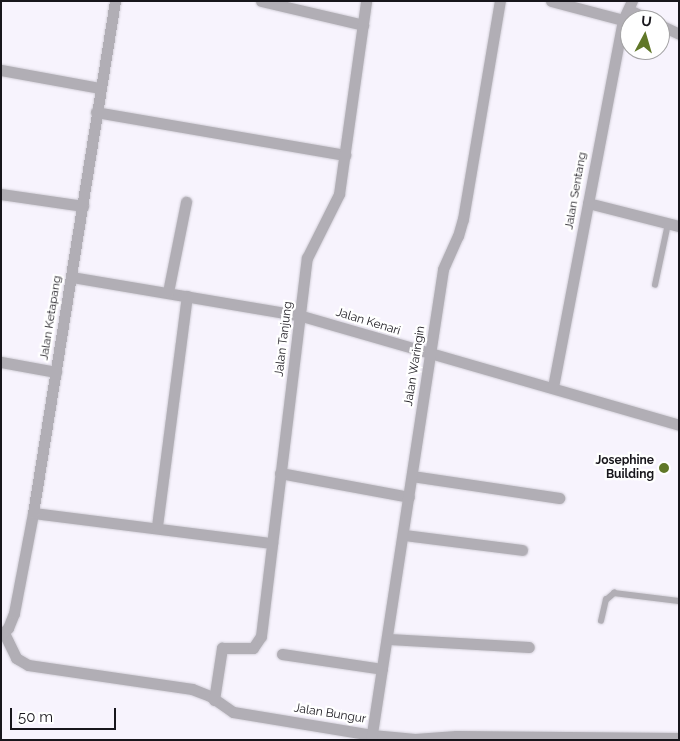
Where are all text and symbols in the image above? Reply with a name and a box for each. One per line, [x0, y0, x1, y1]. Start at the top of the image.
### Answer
north arrow [620, 10, 670, 60]
text: U [640, 13, 653, 30]
street label: Jalan Sentang [562, 151, 590, 231]
street label: Jalan Ketapang [37, 275, 65, 361]
street label: Jalan Tanjung [272, 300, 296, 378]
street label: Jalan Kenari [334, 305, 402, 339]
street label: Jalan Waringin [402, 325, 428, 407]
place label: Josephine Building [595, 454, 654, 482]
marker: Josephine Building [658, 462, 670, 474]
scale bar [12, 698, 119, 730]
street label: Jalan Bungur [293, 701, 367, 727]
text: 50 m [18, 708, 53, 726]

